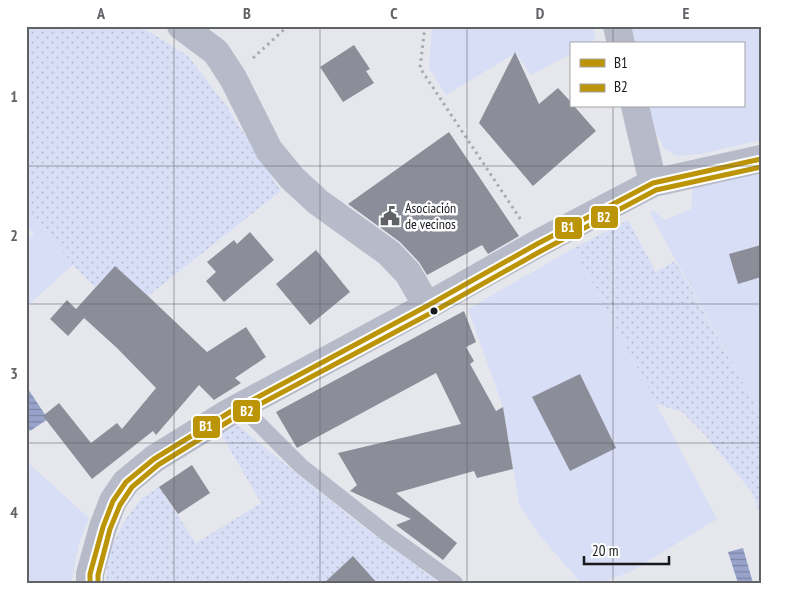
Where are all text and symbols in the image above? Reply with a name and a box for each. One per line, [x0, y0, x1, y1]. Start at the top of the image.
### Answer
text: A [96, 3, 106, 23]
text: B [243, 3, 251, 23]
text: C [390, 3, 398, 23]
text: D [536, 3, 545, 23]
text: E [683, 3, 690, 23]
legend [570, 42, 744, 108]
text: B1 [614, 53, 628, 72]
text: B2 [614, 77, 628, 96]
text: 1 [10, 86, 18, 106]
place label: Asociación de vecinos [405, 199, 456, 233]
public building icon: Asociación de vecinos [379, 205, 401, 227]
line badge: B2 [590, 205, 619, 229]
text: B2 [597, 208, 611, 226]
line badge: B1 [554, 216, 583, 240]
text: B1 [561, 218, 575, 236]
text: 2 [10, 225, 18, 245]
unlabelled marker [429, 306, 439, 316]
text: 3 [10, 363, 18, 383]
line badge: B2 [232, 399, 261, 423]
text: B2 [240, 402, 254, 420]
line badge: B1 [192, 415, 221, 439]
text: B1 [199, 417, 213, 435]
text: 4 [10, 502, 18, 522]
scale bar [584, 534, 670, 566]
text: 20 m [592, 541, 618, 560]

